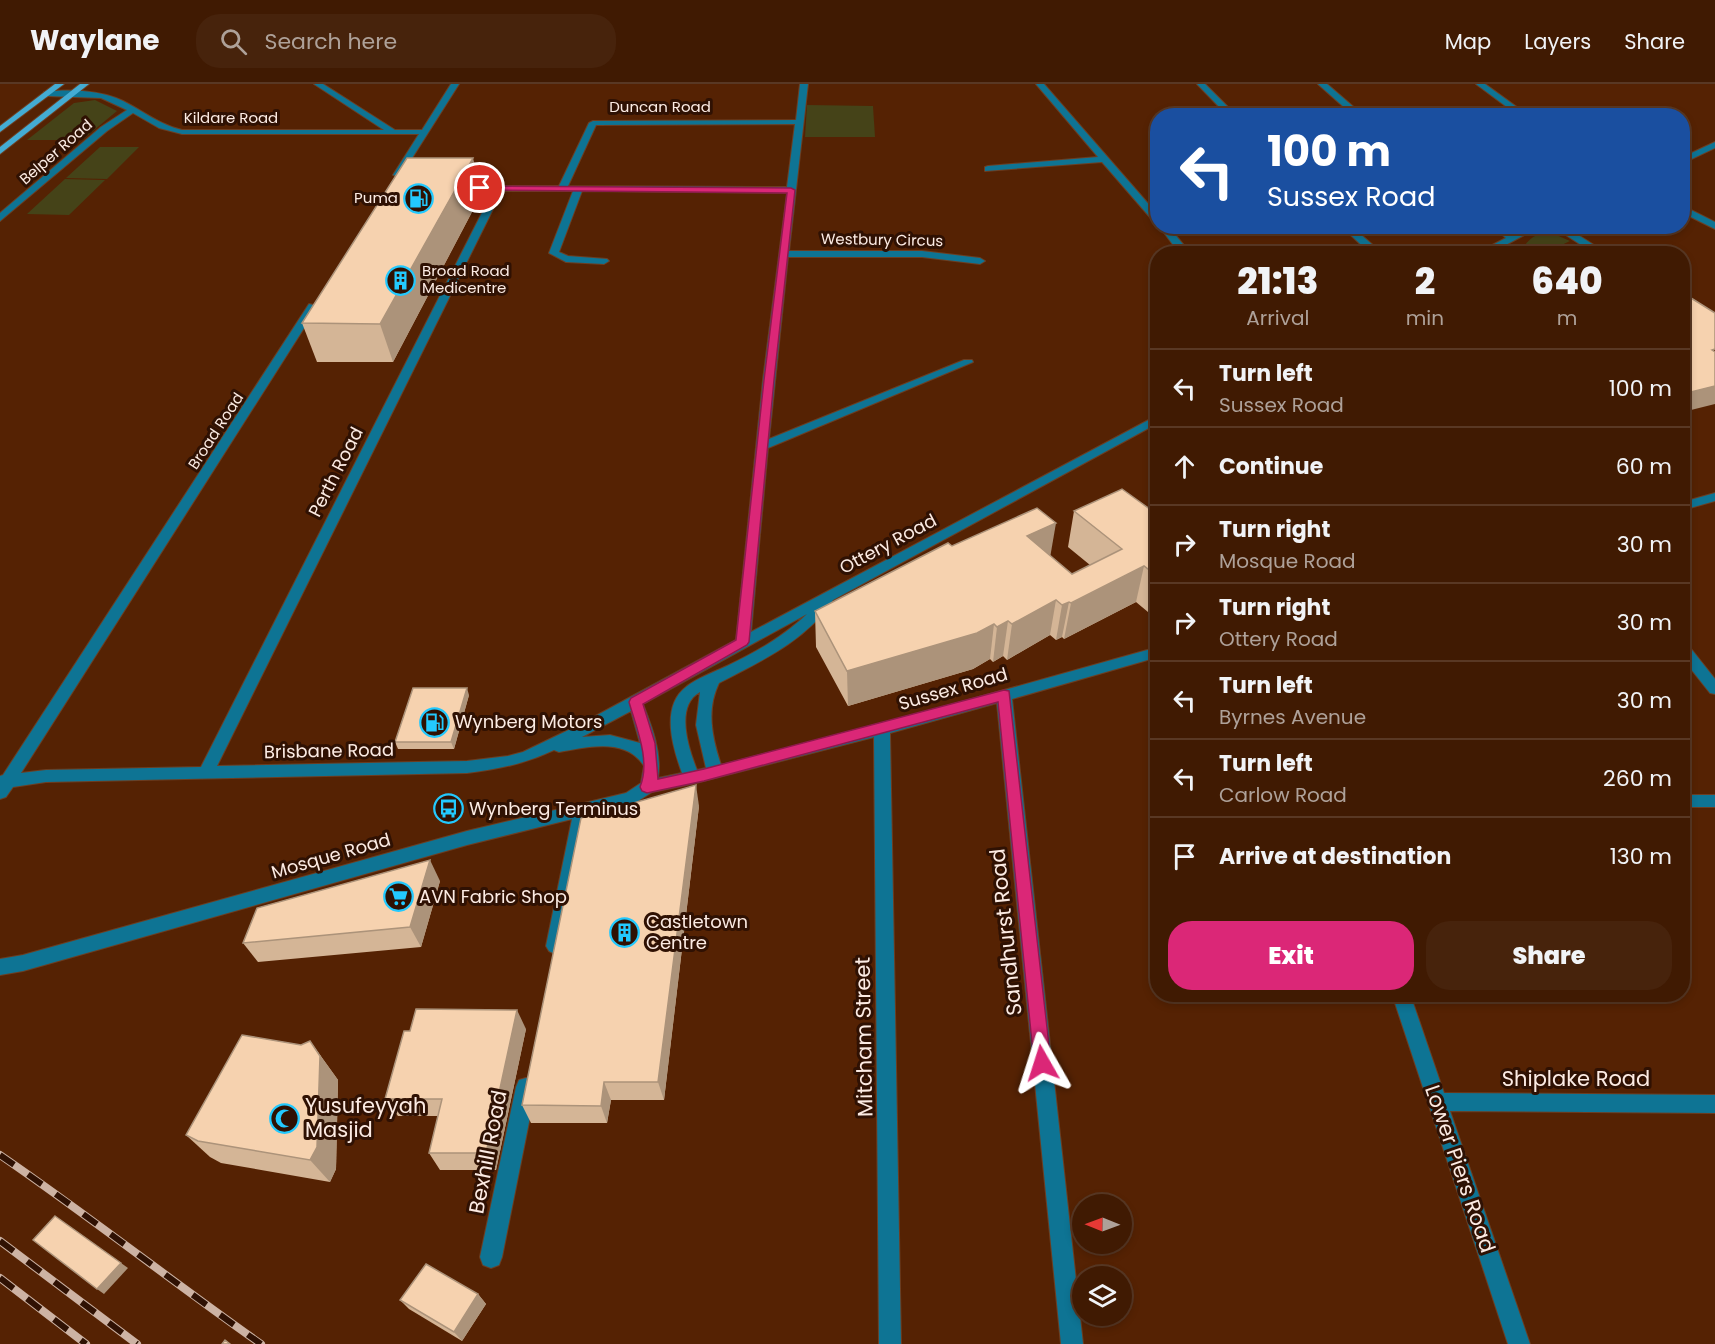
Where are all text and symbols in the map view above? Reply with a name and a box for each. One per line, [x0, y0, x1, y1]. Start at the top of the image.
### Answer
search box [196, 14, 616, 68]
text: Waylane [30, 21, 160, 60]
icon: search [217, 25, 250, 58]
text: Search here [265, 26, 397, 57]
text: Map [1445, 27, 1491, 56]
text: Layers [1524, 27, 1591, 56]
text: Share [1624, 27, 1685, 56]
street label: Duncan Road [609, 96, 711, 117]
street label: Kildare Road [184, 107, 278, 128]
street label: Belper Road [15, 114, 97, 189]
text: 100 m [1267, 122, 1391, 181]
icon: left [1168, 132, 1246, 210]
pin [454, 162, 505, 213]
icon: arrive [463, 171, 496, 204]
text: Sussex Road [1267, 178, 1435, 215]
fuel station icon: Puma [403, 182, 435, 214]
place label: Puma [354, 187, 398, 208]
street label: Westbury Circus [821, 228, 944, 251]
text: 21:13 [1237, 256, 1318, 307]
text: 2 [1415, 256, 1435, 307]
text: 640 [1531, 256, 1603, 307]
place label: Broad Road Medicentre [422, 260, 510, 298]
building icon: Broad Road Medicentre [385, 264, 417, 296]
text: Arrival [1246, 304, 1309, 332]
text: min [1406, 304, 1444, 332]
text: m [1557, 304, 1577, 332]
text: Turn left [1219, 358, 1313, 389]
icon: left [1168, 372, 1201, 405]
text: 100 m [1609, 373, 1672, 404]
street label: Broad Road [183, 388, 248, 473]
text: Sussex Road [1219, 391, 1344, 419]
street label: Perth Road [302, 422, 369, 521]
icon: ahead [1168, 450, 1201, 483]
text: Continue [1219, 451, 1323, 482]
text: 60 m [1616, 451, 1672, 482]
street label: Ottery Road [835, 507, 941, 580]
text: Turn right [1219, 514, 1330, 545]
icon: right [1168, 528, 1201, 561]
text: 30 m [1617, 529, 1672, 560]
text: Mosque Road [1219, 547, 1356, 575]
text: Turn right [1219, 592, 1330, 623]
icon: right [1168, 606, 1201, 639]
text: 30 m [1617, 607, 1672, 638]
text: Ottery Road [1219, 625, 1338, 653]
street label: Sussex Road [895, 661, 1010, 716]
text: Turn left [1219, 670, 1313, 701]
icon: left [1168, 684, 1201, 717]
text: 30 m [1617, 685, 1672, 716]
text: Byrnes Avenue [1219, 703, 1366, 731]
fuel station icon: Wynberg Motors [418, 706, 450, 738]
place label: Wynberg Motors [455, 709, 602, 734]
street label: Brisbane Road [264, 737, 394, 764]
text: Turn left [1219, 748, 1313, 779]
icon: left [1168, 762, 1201, 795]
text: 260 m [1603, 763, 1672, 794]
text: Carlow Road [1219, 781, 1347, 809]
bus stop icon: Wynberg Terminus [432, 793, 464, 825]
place label: Wynberg Terminus [469, 796, 638, 821]
street label: Mosque Road [268, 827, 393, 884]
icon: arrive [1168, 840, 1201, 873]
text: Arrive at destination [1219, 841, 1451, 872]
text: 130 m [1610, 841, 1672, 872]
street label: Sandhurst Road [982, 847, 1029, 1017]
supermarket icon: AVN Fabric Shop [382, 881, 414, 913]
place label: AVN Fabric Shop [419, 884, 567, 909]
place label: Castletown Centre [646, 909, 748, 955]
building icon: Castletown Centre [609, 916, 641, 948]
button: Exit [1168, 921, 1414, 990]
button: Share [1426, 921, 1672, 990]
street label: Mitcham Street [848, 957, 879, 1117]
position arrow [1010, 1031, 1074, 1095]
street label: Shiplake Road [1502, 1064, 1650, 1093]
street label: Lower Piers Road [1418, 1081, 1503, 1257]
street label: Bexhill Road [461, 1088, 514, 1216]
place label: Yusufeyyah Masjid [305, 1091, 426, 1144]
mosque icon: Yusufeyyah Masjid [268, 1102, 300, 1134]
north arrow [1072, 1194, 1132, 1254]
map controls [1072, 1194, 1132, 1326]
button: layers [1072, 1266, 1132, 1326]

